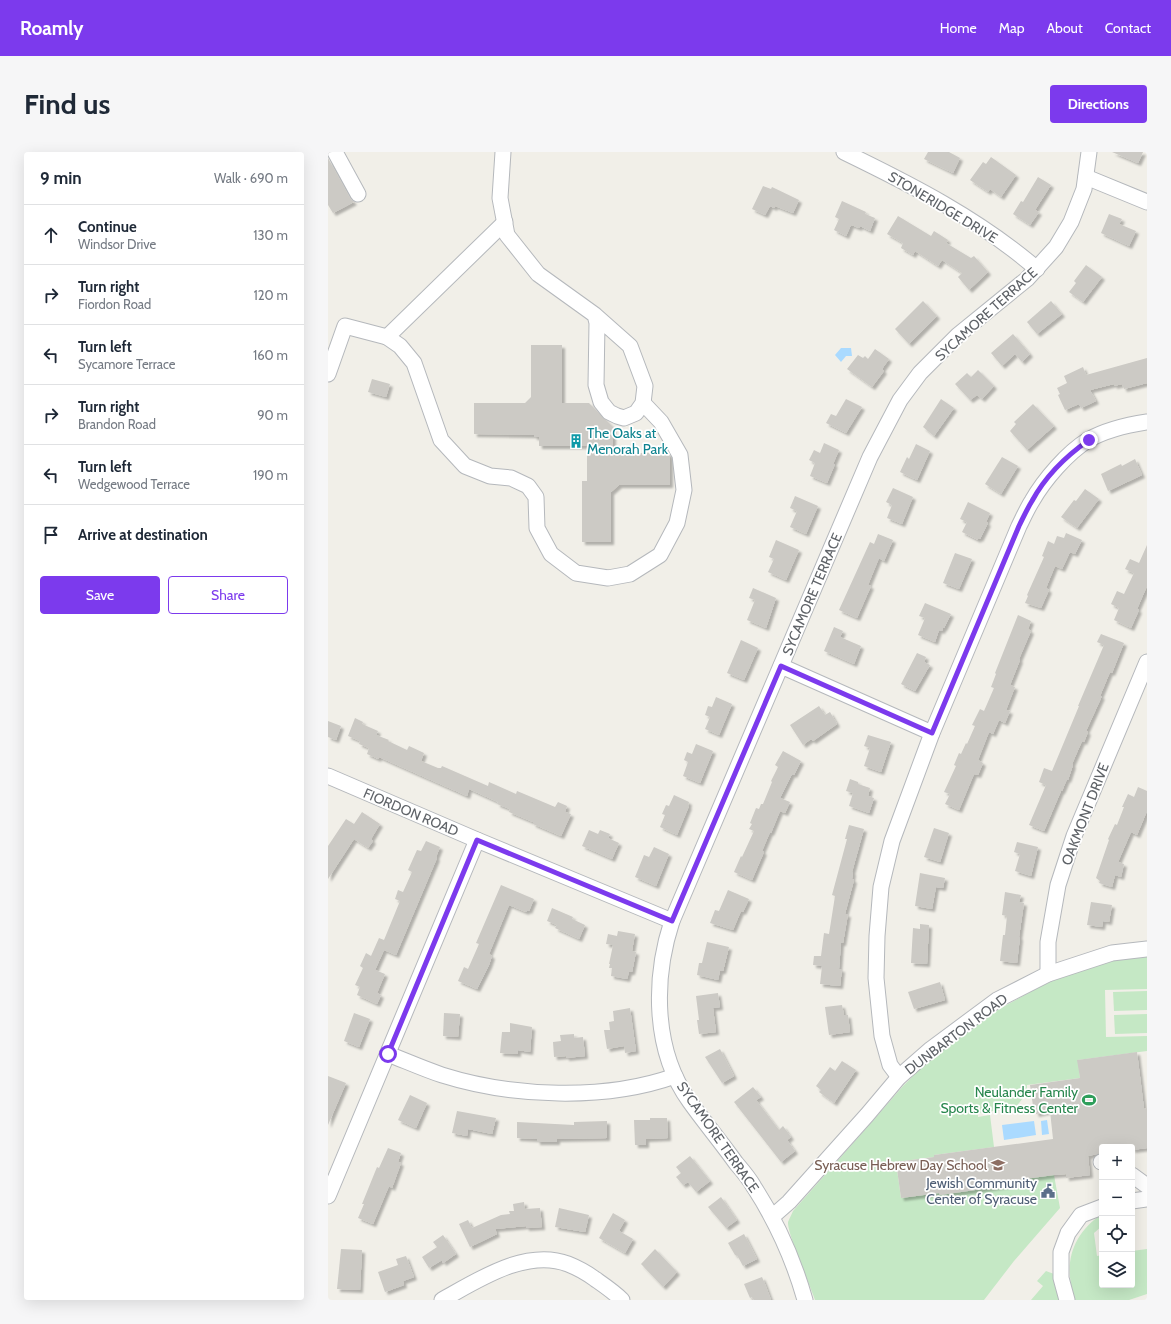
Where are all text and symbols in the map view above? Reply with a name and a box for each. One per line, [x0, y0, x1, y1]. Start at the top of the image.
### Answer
text: Roamly [20, 17, 83, 40]
text: Home [940, 19, 977, 37]
text: Map [999, 19, 1024, 37]
text: About [1046, 19, 1083, 37]
text: Contact [1105, 19, 1151, 37]
button: Directions [1050, 85, 1147, 123]
text: Find us [24, 87, 110, 121]
street label: STONERIDGE DRIVE [885, 167, 1001, 247]
text: 9 min [40, 168, 82, 188]
text: Walk · 690 m [214, 170, 288, 186]
text: Continue [78, 218, 137, 236]
icon: ahead [40, 224, 62, 246]
text: 130 m [253, 227, 288, 243]
text: Windsor Drive [78, 236, 156, 252]
street label: SYCAMORE TERRACE [931, 263, 1041, 365]
text: Turn right [78, 278, 139, 296]
icon: right [40, 284, 62, 306]
text: 120 m [254, 287, 288, 303]
text: Fiordon Road [78, 296, 151, 312]
text: Turn left [78, 338, 132, 356]
icon: left [40, 344, 62, 366]
text: 160 m [253, 347, 288, 363]
text: Sycamore Terrace [78, 356, 175, 372]
text: Turn right [78, 398, 139, 416]
icon: right [40, 404, 62, 426]
text: 90 m [257, 407, 288, 423]
text: Brandon Road [78, 416, 156, 432]
place label: The Oaks at Menorah Park [587, 424, 669, 458]
route end [1080, 431, 1098, 449]
building icon: The Oaks at Menorah Park [568, 433, 584, 449]
text: Turn left [78, 458, 132, 476]
icon: left [40, 464, 62, 486]
text: 190 m [253, 467, 288, 483]
text: Wedgewood Terrace [78, 476, 190, 492]
icon: arrive [40, 524, 62, 546]
text: Arrive at destination [78, 526, 208, 544]
street label: SYCAMORE TERRACE [778, 530, 846, 658]
button: Save [40, 576, 160, 614]
button: Share [168, 576, 288, 614]
street label: OAKMONT DRIVE [1057, 760, 1113, 868]
street label: FIORDON ROAD [361, 784, 461, 840]
street label: DUNBARTON ROAD [901, 989, 1011, 1079]
route start [379, 1045, 397, 1063]
street label: SYCAMORE TERRACE [673, 1078, 763, 1196]
place label: Neulander Family Sports & Fitness Center [940, 1083, 1079, 1117]
sports icon: Neulander Family Sports & Fitness Center [1081, 1092, 1097, 1108]
map controls [1099, 1144, 1135, 1288]
button: + [1099, 1144, 1135, 1180]
place label: Syracuse Hebrew Day School [814, 1156, 988, 1174]
school or university icon: Syracuse Hebrew Day School [990, 1157, 1006, 1173]
place label: Jewish Community Center of Syracuse [925, 1174, 1037, 1208]
button: − [1099, 1180, 1135, 1216]
public building icon: Jewish Community Center of Syracuse [1040, 1183, 1056, 1199]
button: locate [1099, 1216, 1135, 1252]
button: layers [1099, 1252, 1135, 1288]

